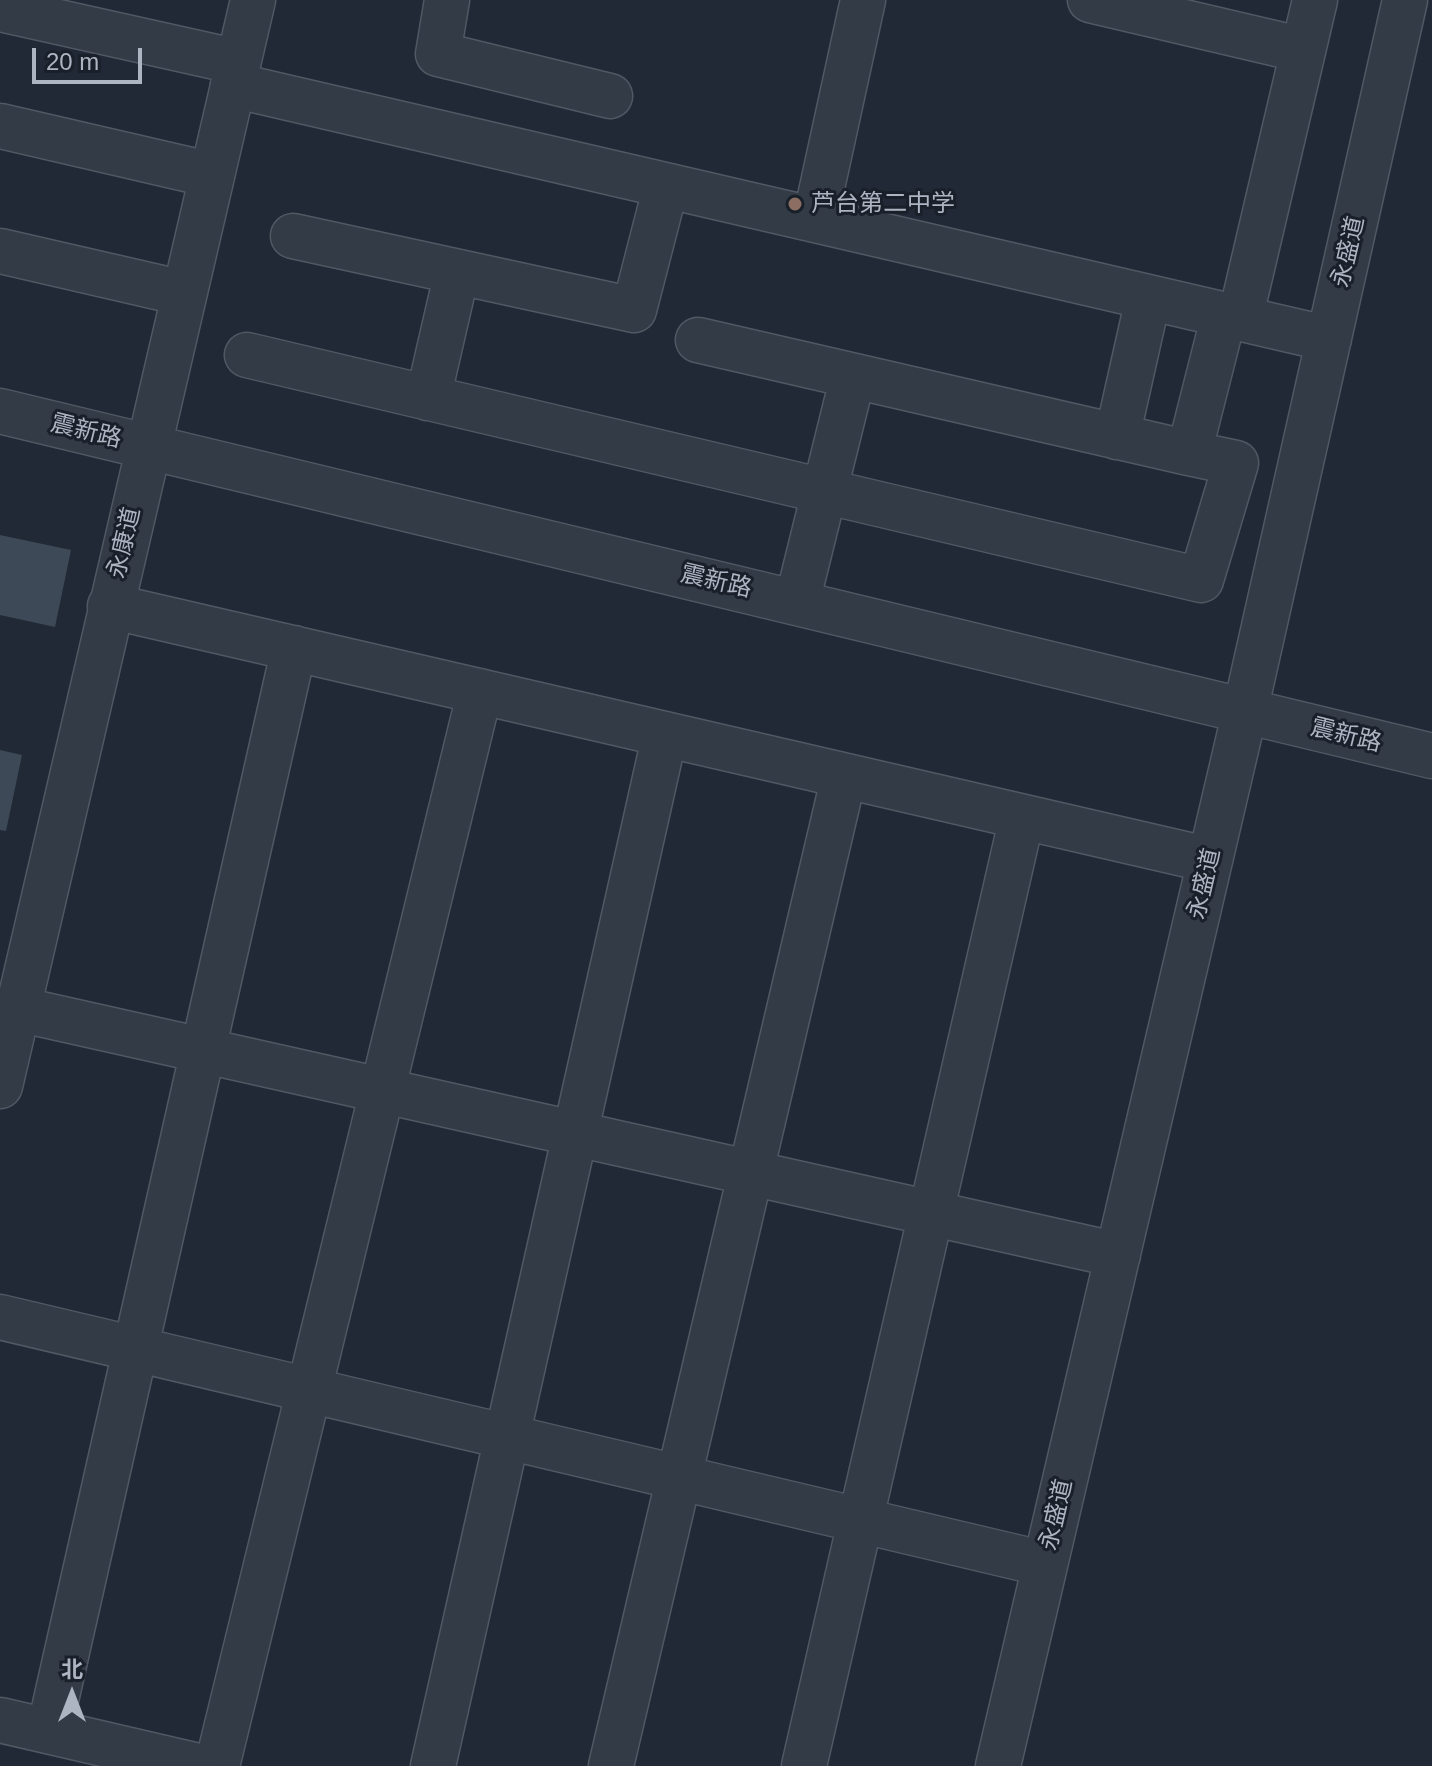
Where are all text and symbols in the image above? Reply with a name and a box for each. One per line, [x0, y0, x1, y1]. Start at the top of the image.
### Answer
scale bar [36, 32, 146, 82]
text: 20 m [46, 48, 99, 75]
place label: 芦台第二中学 [811, 190, 955, 218]
marker: 芦台第二中学 [786, 195, 804, 213]
street label: 永盛道 [1327, 214, 1371, 290]
street label: 震新路 [48, 409, 124, 455]
street label: 永康道 [103, 505, 147, 581]
street label: 震新路 [678, 560, 754, 604]
street label: 震新路 [1308, 713, 1384, 759]
street label: 永盛道 [1183, 846, 1227, 922]
street label: 永盛道 [1035, 1477, 1079, 1553]
north arrow [32, 1654, 112, 1734]
text: 北 [61, 1657, 83, 1682]

